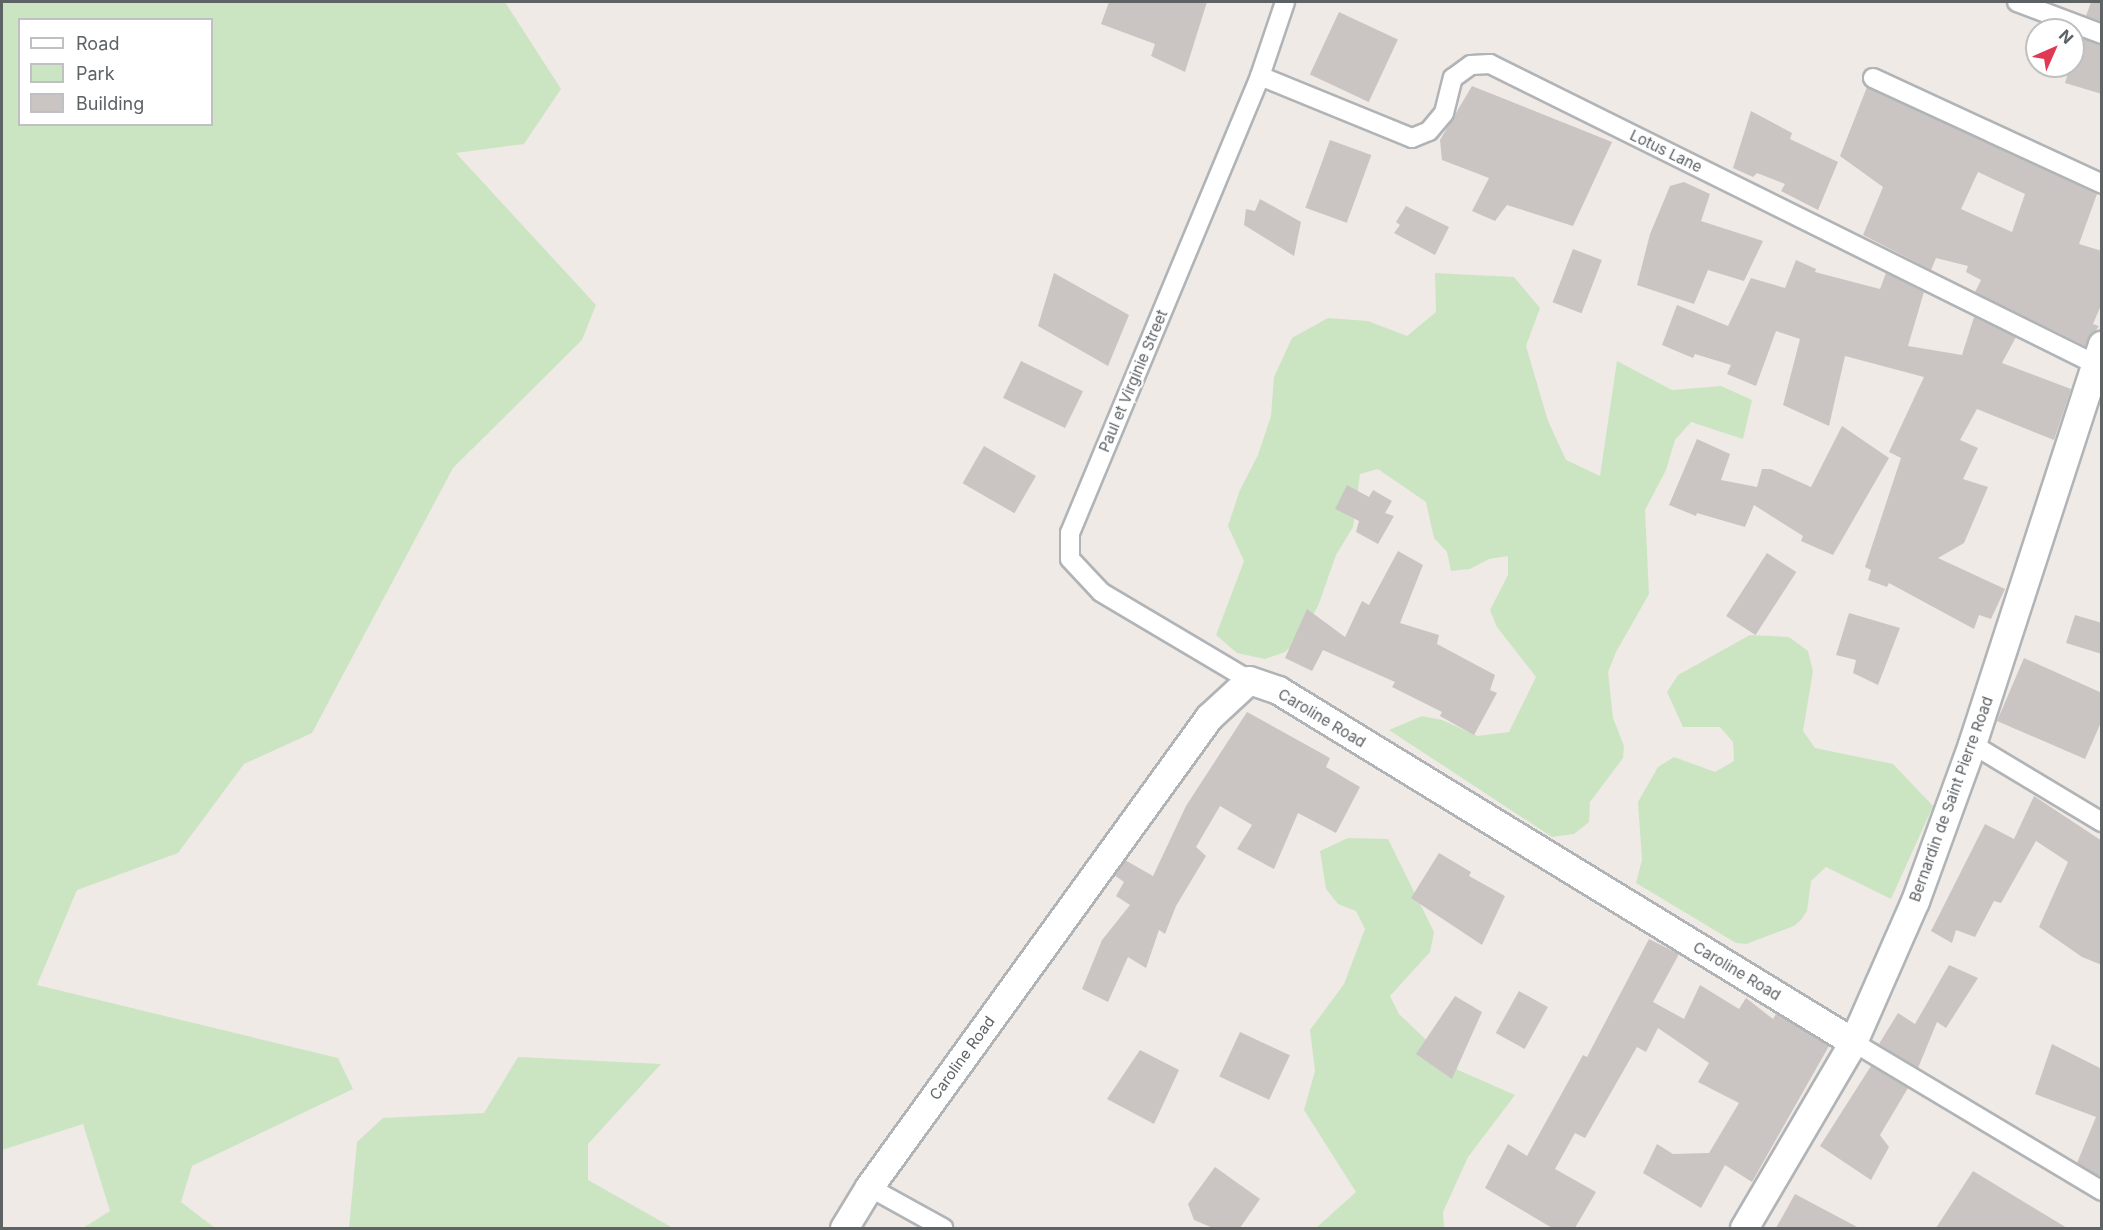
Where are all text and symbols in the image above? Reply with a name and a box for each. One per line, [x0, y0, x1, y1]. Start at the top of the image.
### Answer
legend [18, 18, 213, 126]
north arrow [2025, 18, 2085, 78]
text: N [2055, 25, 2078, 48]
text: Road [76, 33, 119, 54]
text: Park [76, 63, 115, 84]
text: Building [76, 93, 144, 114]
street label: Lotus Lane [1627, 126, 1705, 176]
street label: Paul et Virginie Street [1095, 307, 1171, 455]
street label: Caroline Road [1275, 685, 1369, 751]
street label: Bernardin de Saint Pierre Road [1905, 694, 1997, 904]
street label: Caroline Road [1690, 938, 1784, 1004]
street label: Caroline Road [926, 1013, 998, 1103]

